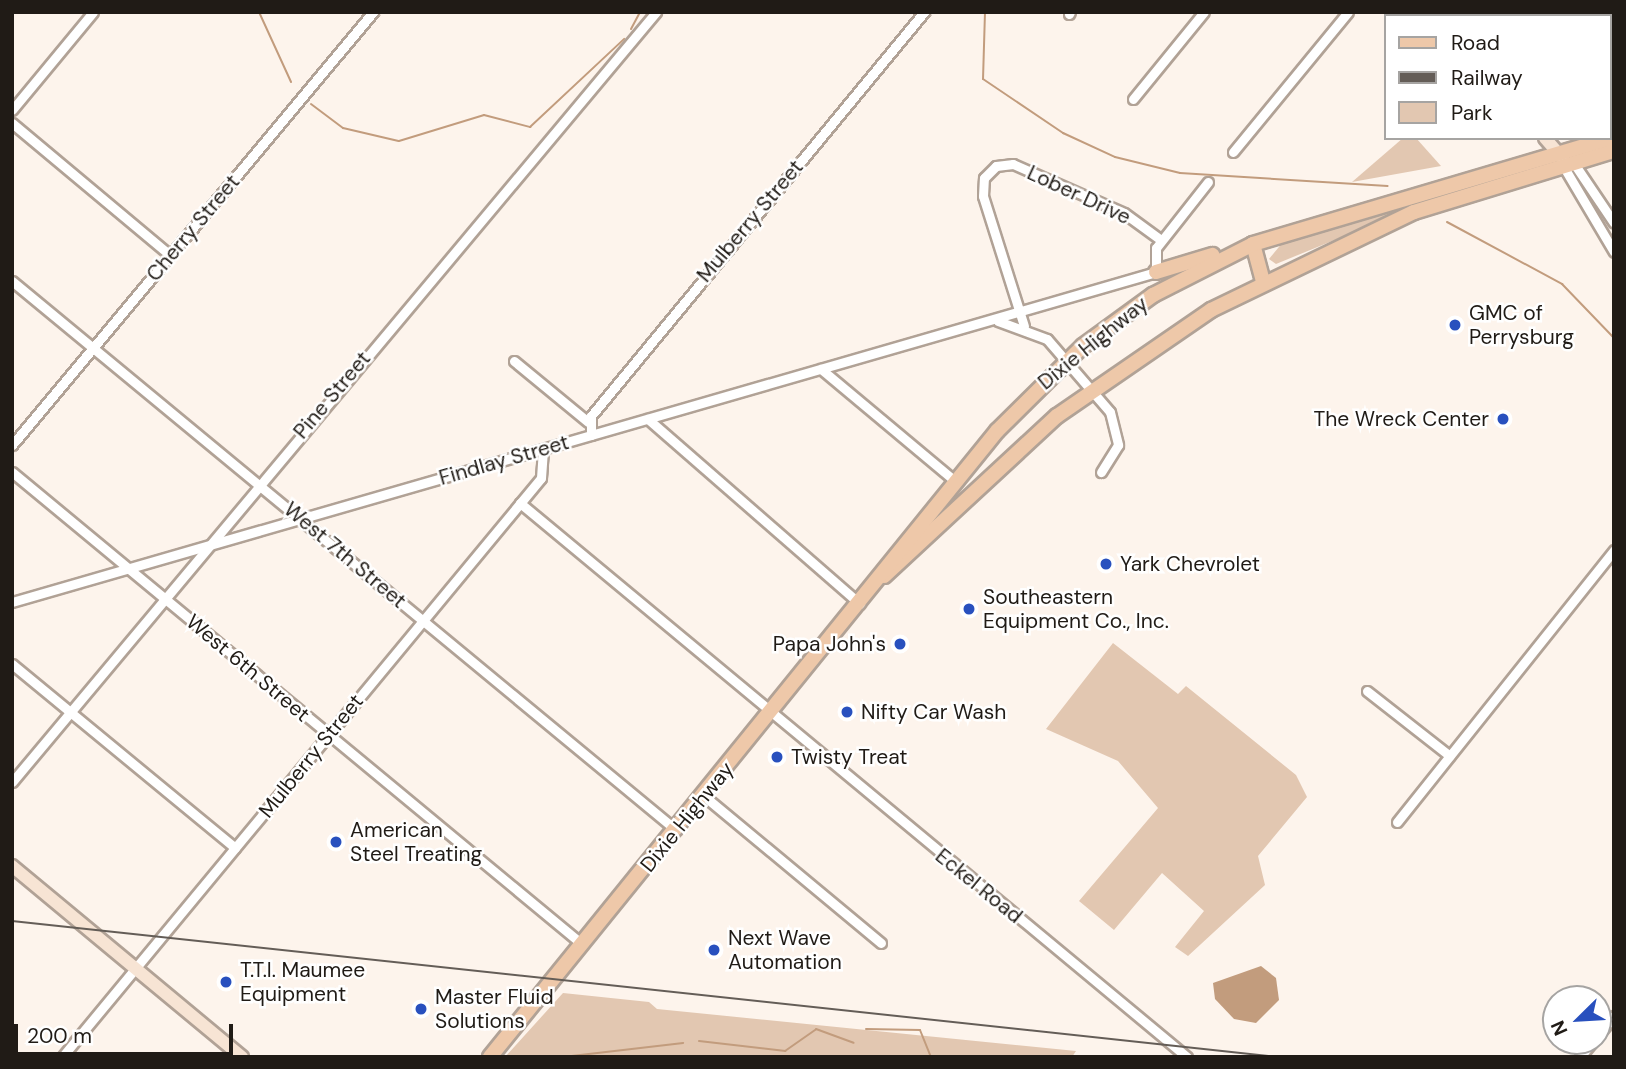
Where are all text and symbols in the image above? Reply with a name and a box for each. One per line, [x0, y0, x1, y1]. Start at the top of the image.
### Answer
legend [1384, 14, 1612, 140]
text: Road [1451, 29, 1500, 57]
text: Railway [1451, 64, 1523, 92]
text: Park [1451, 99, 1492, 127]
street label: Mulberry Street [692, 155, 808, 287]
street label: Lober Drive [1023, 160, 1135, 230]
street label: Cherry Street [141, 170, 245, 286]
street label: Dixie Highway [1033, 291, 1153, 395]
place label: GMC of Perrysburg [1469, 300, 1574, 350]
marker: GMC of Perrysburg [1447, 317, 1463, 333]
street label: Pine Street [288, 346, 376, 444]
place label: The Wreck Center [1314, 406, 1489, 432]
marker: The Wreck Center [1495, 411, 1511, 427]
street label: Findlay Street [436, 429, 572, 491]
street label: West 7th Street [279, 497, 411, 613]
place label: Yark Chevrolet [1120, 551, 1260, 577]
marker: Yark Chevrolet [1098, 556, 1114, 572]
place label: Southeastern Equipment Co., Inc. [983, 584, 1169, 634]
marker: Southeastern Equipment Co., Inc. [961, 601, 977, 617]
street label: West 6th Street [181, 609, 315, 727]
place label: Papa John's [773, 631, 886, 657]
marker: Papa John's [892, 636, 908, 652]
street label: Mulberry Street [253, 689, 369, 823]
place label: Nifty Car Wash [861, 699, 1006, 725]
marker: Nifty Car Wash [839, 704, 855, 720]
place label: Twisty Treat [791, 744, 908, 770]
marker: Twisty Treat [769, 749, 785, 765]
street label: Dixie Highway [635, 757, 739, 877]
place label: American Steel Treating [350, 817, 482, 867]
marker: American Steel Treating [328, 834, 344, 850]
street label: Eckel Road [930, 843, 1028, 929]
place label: Next Wave Automation [728, 925, 842, 975]
marker: Next Wave Automation [706, 942, 722, 958]
place label: T.T.I. Maumee Equipment [240, 957, 365, 1007]
marker: T.T.I. Maumee Equipment [218, 974, 234, 990]
place label: Master Fluid Solutions [435, 984, 554, 1034]
north arrow [1542, 985, 1612, 1055]
marker: Master Fluid Solutions [413, 1001, 429, 1017]
scale bar [18, 1010, 236, 1054]
text: N [1545, 1017, 1573, 1039]
text: 200 m [27, 1022, 92, 1050]

